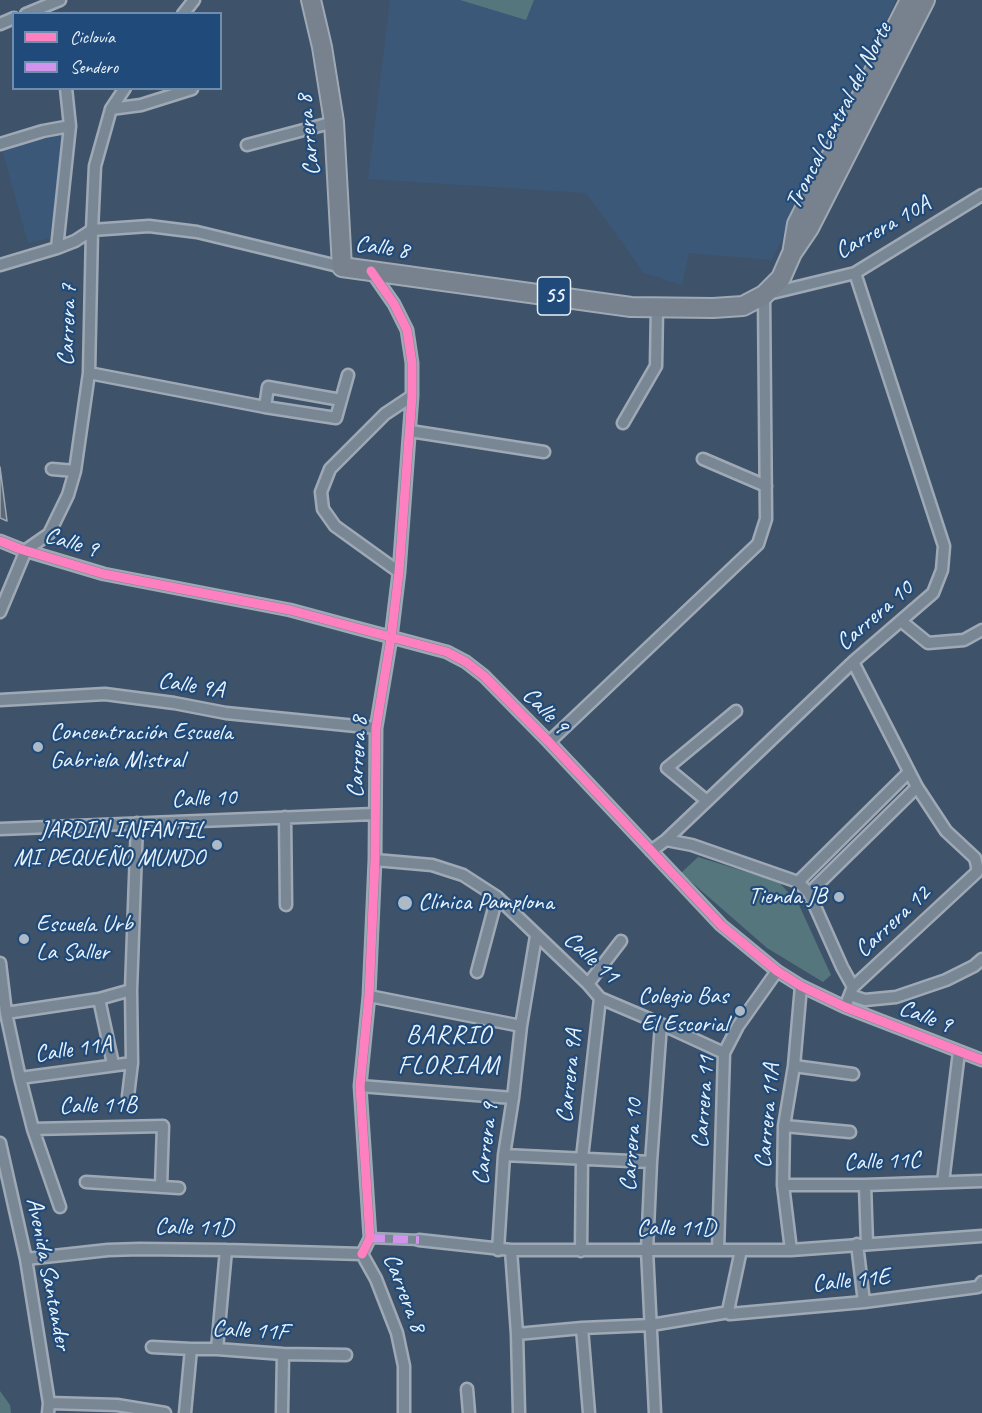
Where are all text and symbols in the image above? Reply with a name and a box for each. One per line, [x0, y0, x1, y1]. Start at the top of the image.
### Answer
legend [12, 12, 222, 90]
street label: Troncal Central del Norte [779, 18, 899, 214]
text: Ciclovía [70, 26, 115, 48]
text: Sendero [70, 56, 118, 78]
street label: Carrera 8 [290, 93, 328, 177]
street label: Carrera 10A [830, 190, 936, 266]
street label: Calle 8 [353, 230, 411, 266]
road number: 55 [538, 277, 570, 315]
street label: Carrera 7 [52, 284, 84, 366]
street label: Calle 9 [41, 521, 101, 565]
street label: Carrera 10 [831, 575, 919, 657]
street label: Calle 9A [156, 667, 226, 705]
street label: Calle 9 [516, 681, 574, 741]
street label: Carrera 8 [341, 715, 375, 799]
place label: Concentración Escuela Gabriela Mistral [50, 719, 232, 775]
marker: Concentración Escuela Gabriela Mistral [31, 740, 45, 754]
street label: Calle 10 [171, 783, 237, 815]
place label: JARDIN INFANTIL MI PEQUEÑO MUNDO [13, 817, 205, 873]
marker: JARDIN INFANTIL MI PEQUEÑO MUNDO [210, 838, 224, 852]
street label: Carrera 12 [849, 880, 937, 964]
place label: Tienda JB [748, 883, 827, 911]
place label: Clínica Pamplona [418, 889, 553, 917]
marker: Tienda JB [832, 890, 846, 904]
marker: Clínica Pamplona [396, 894, 414, 912]
place label: Escuela Urb La Saller [36, 911, 133, 967]
street label: Calle 11 [557, 926, 625, 990]
marker: Escuela Urb La Saller [17, 932, 31, 946]
place label: Colegio Bas El Escorial [638, 983, 728, 1039]
street label: Calle 9 [894, 994, 956, 1040]
marker: Colegio Bas El Escorial [733, 1004, 747, 1018]
district label: BARRIO FLORIAM [399, 1020, 499, 1082]
street label: Carrera 9A [551, 1028, 589, 1124]
street label: Calle 11A [33, 1030, 113, 1070]
street label: Carrera 11 [686, 1055, 722, 1149]
street label: Carrera 11A [749, 1063, 787, 1169]
street label: Calle 11B [59, 1091, 137, 1121]
street label: Carrera 10 [614, 1098, 650, 1192]
street label: Carrera 9 [467, 1102, 505, 1186]
street label: Calle 11C [843, 1146, 921, 1178]
street label: Avenida Santander [19, 1195, 77, 1353]
street label: Calle 11D [154, 1213, 234, 1243]
street label: Calle 11D [636, 1215, 716, 1243]
street label: Carrera 8 [376, 1250, 432, 1336]
street label: Calle 11E [811, 1263, 891, 1299]
street label: Calle 11F [211, 1315, 289, 1347]

